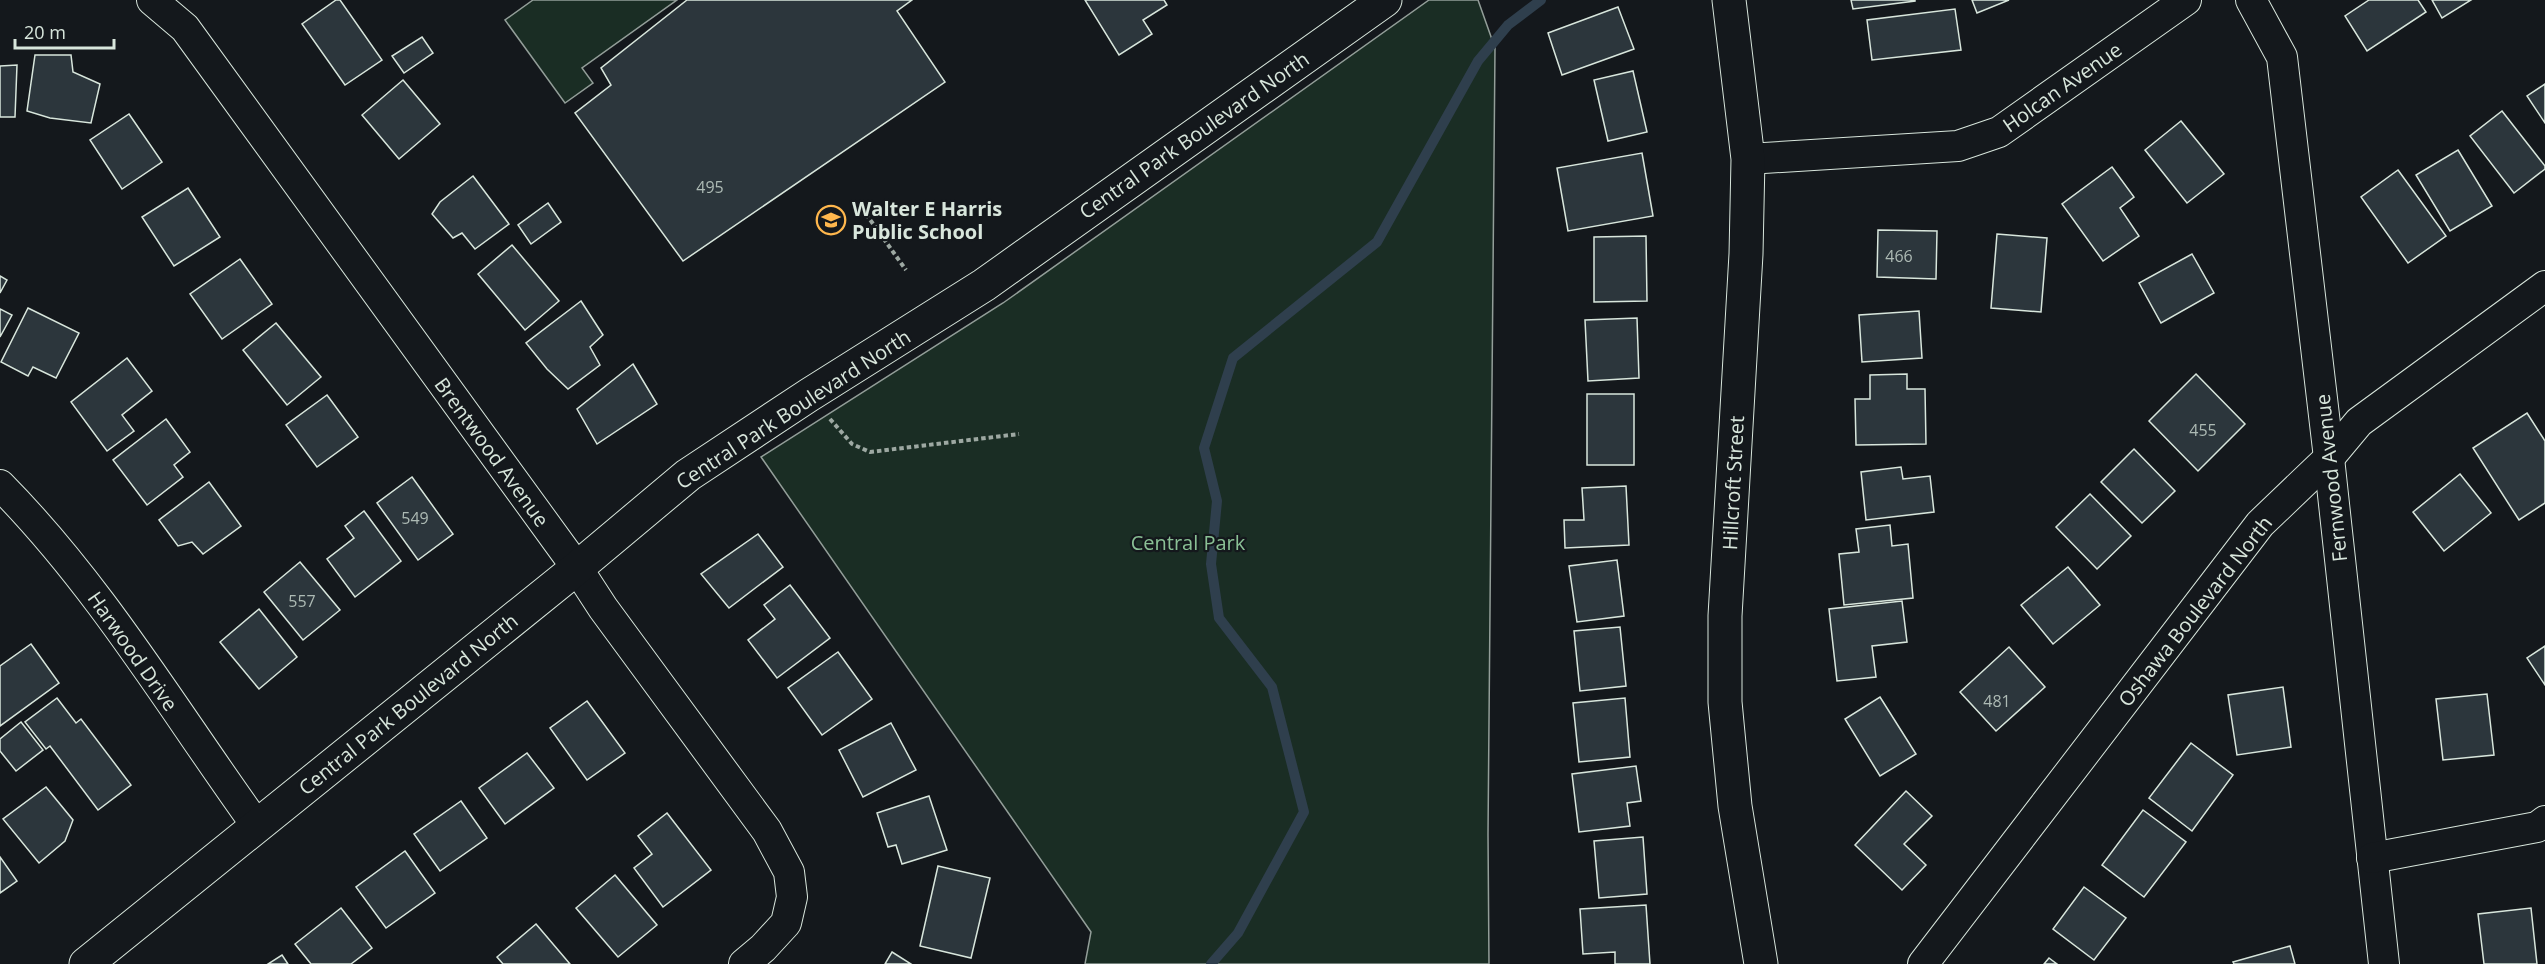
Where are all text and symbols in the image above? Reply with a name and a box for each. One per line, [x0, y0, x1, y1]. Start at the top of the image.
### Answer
scale bar [15, 12, 114, 50]
text: 20 m [24, 20, 66, 44]
street label: Holcan Avenue [1997, 36, 2127, 138]
street label: Central Park Boulevard North [1074, 45, 1314, 225]
house number: 495 [696, 176, 724, 198]
place label: Walter E Harris Public School [852, 195, 1002, 245]
school or university icon: Walter E Harris Public School [815, 204, 847, 236]
house number: 466 [1885, 245, 1913, 267]
street label: Central Park Boulevard North [670, 323, 916, 495]
street label: Brentwood Avenue [429, 372, 555, 532]
street label: Fernwood Avenue [2309, 393, 2353, 563]
street label: Hillcroft Street [1716, 415, 1750, 551]
house number: 455 [2189, 419, 2217, 441]
house number: 549 [401, 507, 429, 529]
street label: Oshawa Boulevard North [2112, 510, 2278, 712]
park label: Central Park [1131, 529, 1246, 556]
street label: Harwood Drive [82, 586, 184, 716]
house number: 557 [288, 590, 316, 612]
street label: Central Park Boulevard North [293, 607, 523, 801]
house number: 481 [1983, 690, 2011, 712]

